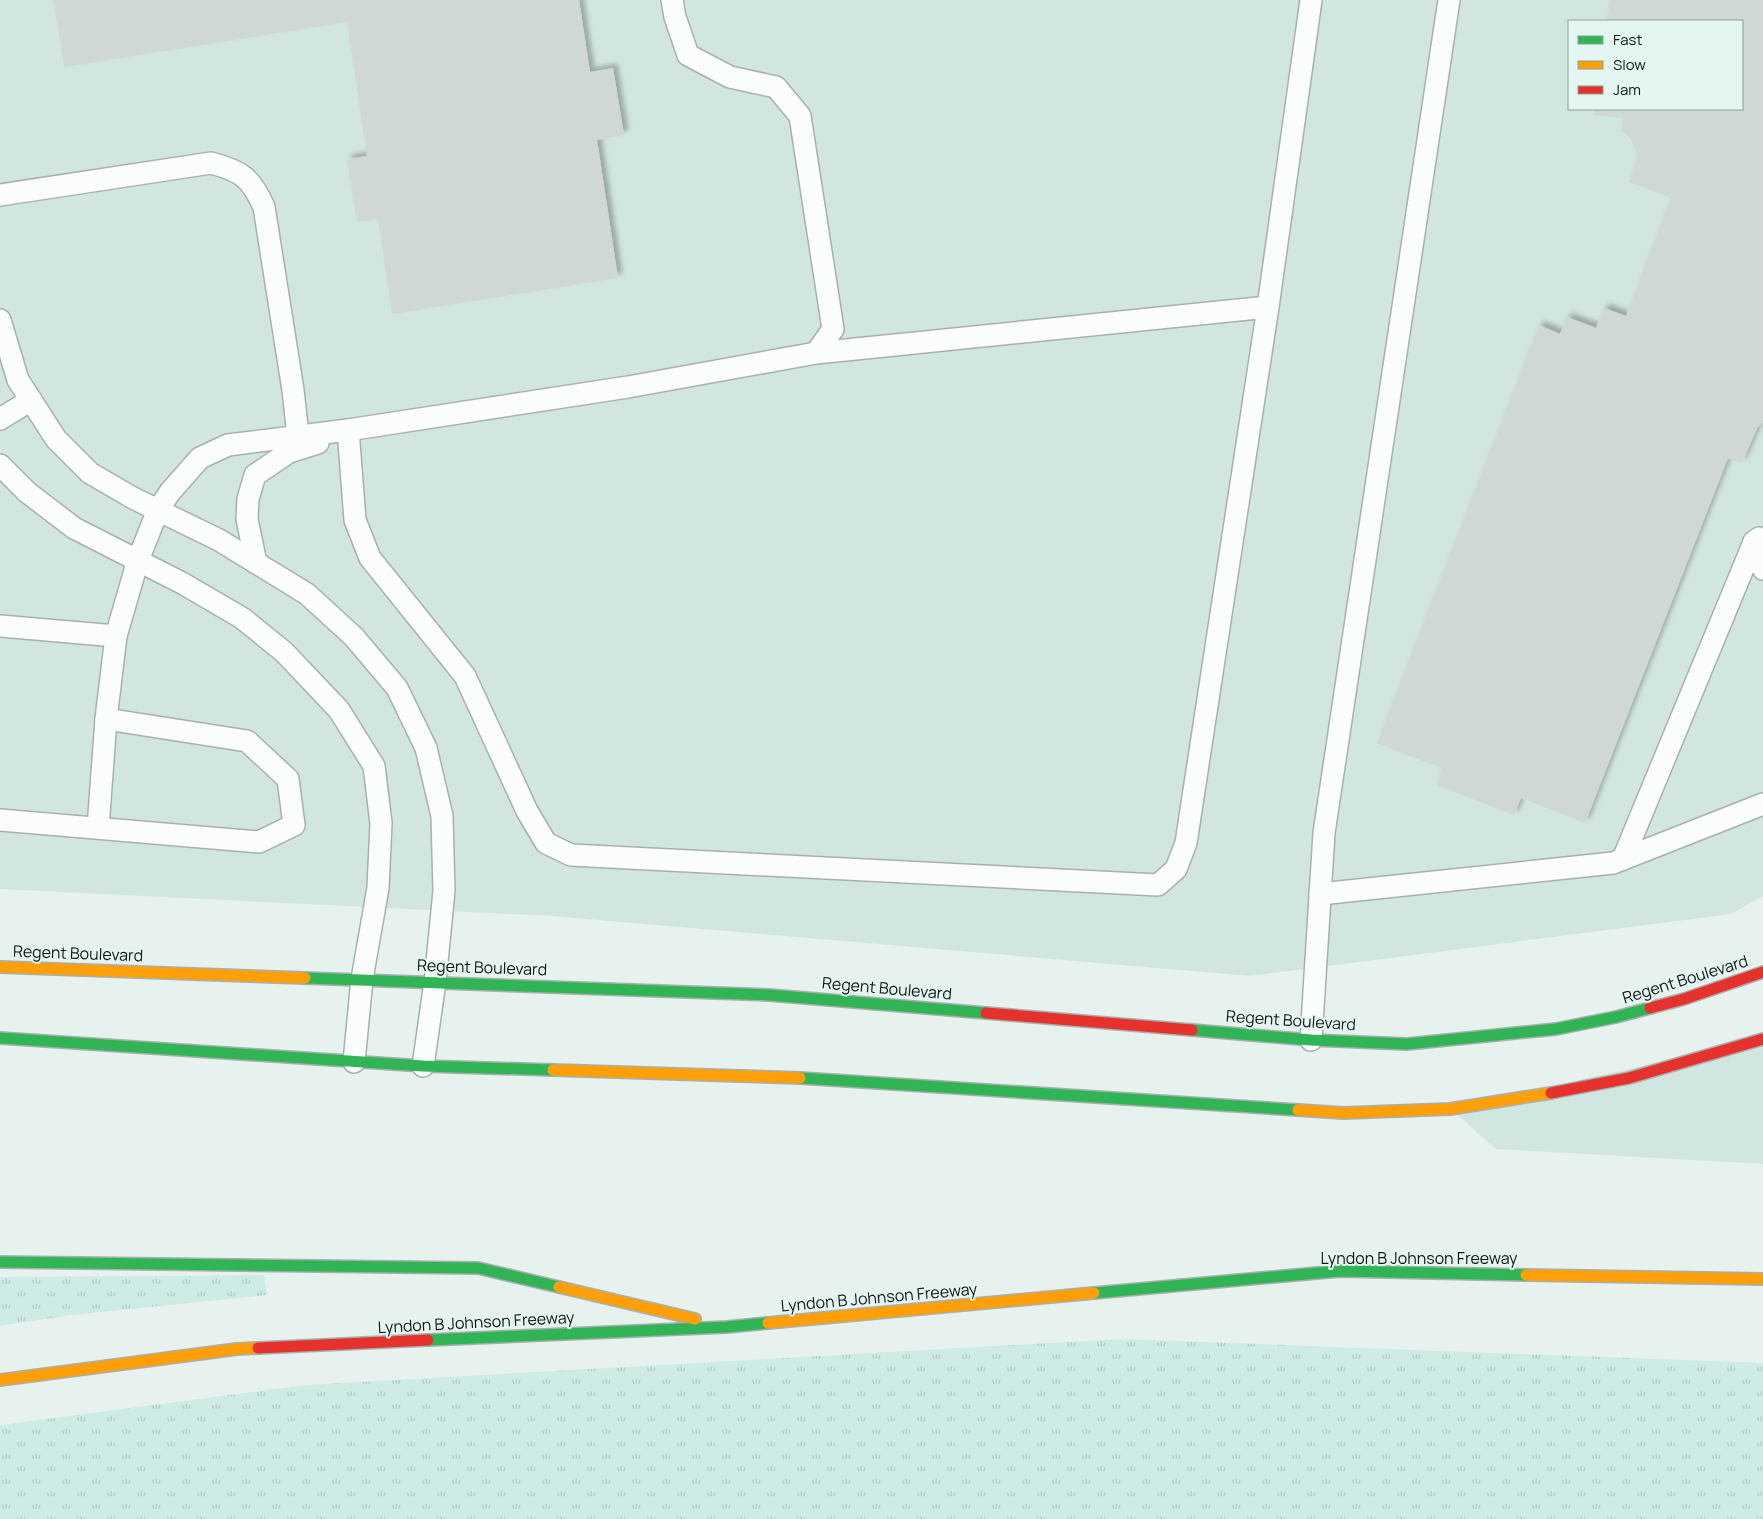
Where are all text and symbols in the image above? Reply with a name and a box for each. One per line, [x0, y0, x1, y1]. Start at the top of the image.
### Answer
legend [1568, 20, 1743, 110]
text: Fast [1613, 29, 1642, 50]
text: Slow [1613, 54, 1646, 75]
text: Jam [1613, 79, 1641, 100]
street label: Regent Boulevard [12, 940, 144, 966]
street label: Regent Boulevard [1619, 949, 1751, 1009]
street label: Regent Boulevard [416, 954, 548, 980]
street label: Regent Boulevard [821, 971, 953, 1005]
street label: Regent Boulevard [1225, 1004, 1357, 1036]
street label: Lyndon B Johnson Freeway [1320, 1247, 1518, 1269]
street label: Lyndon B Johnson Freeway [780, 1277, 979, 1317]
street label: Lyndon B Johnson Freeway [377, 1306, 576, 1338]

